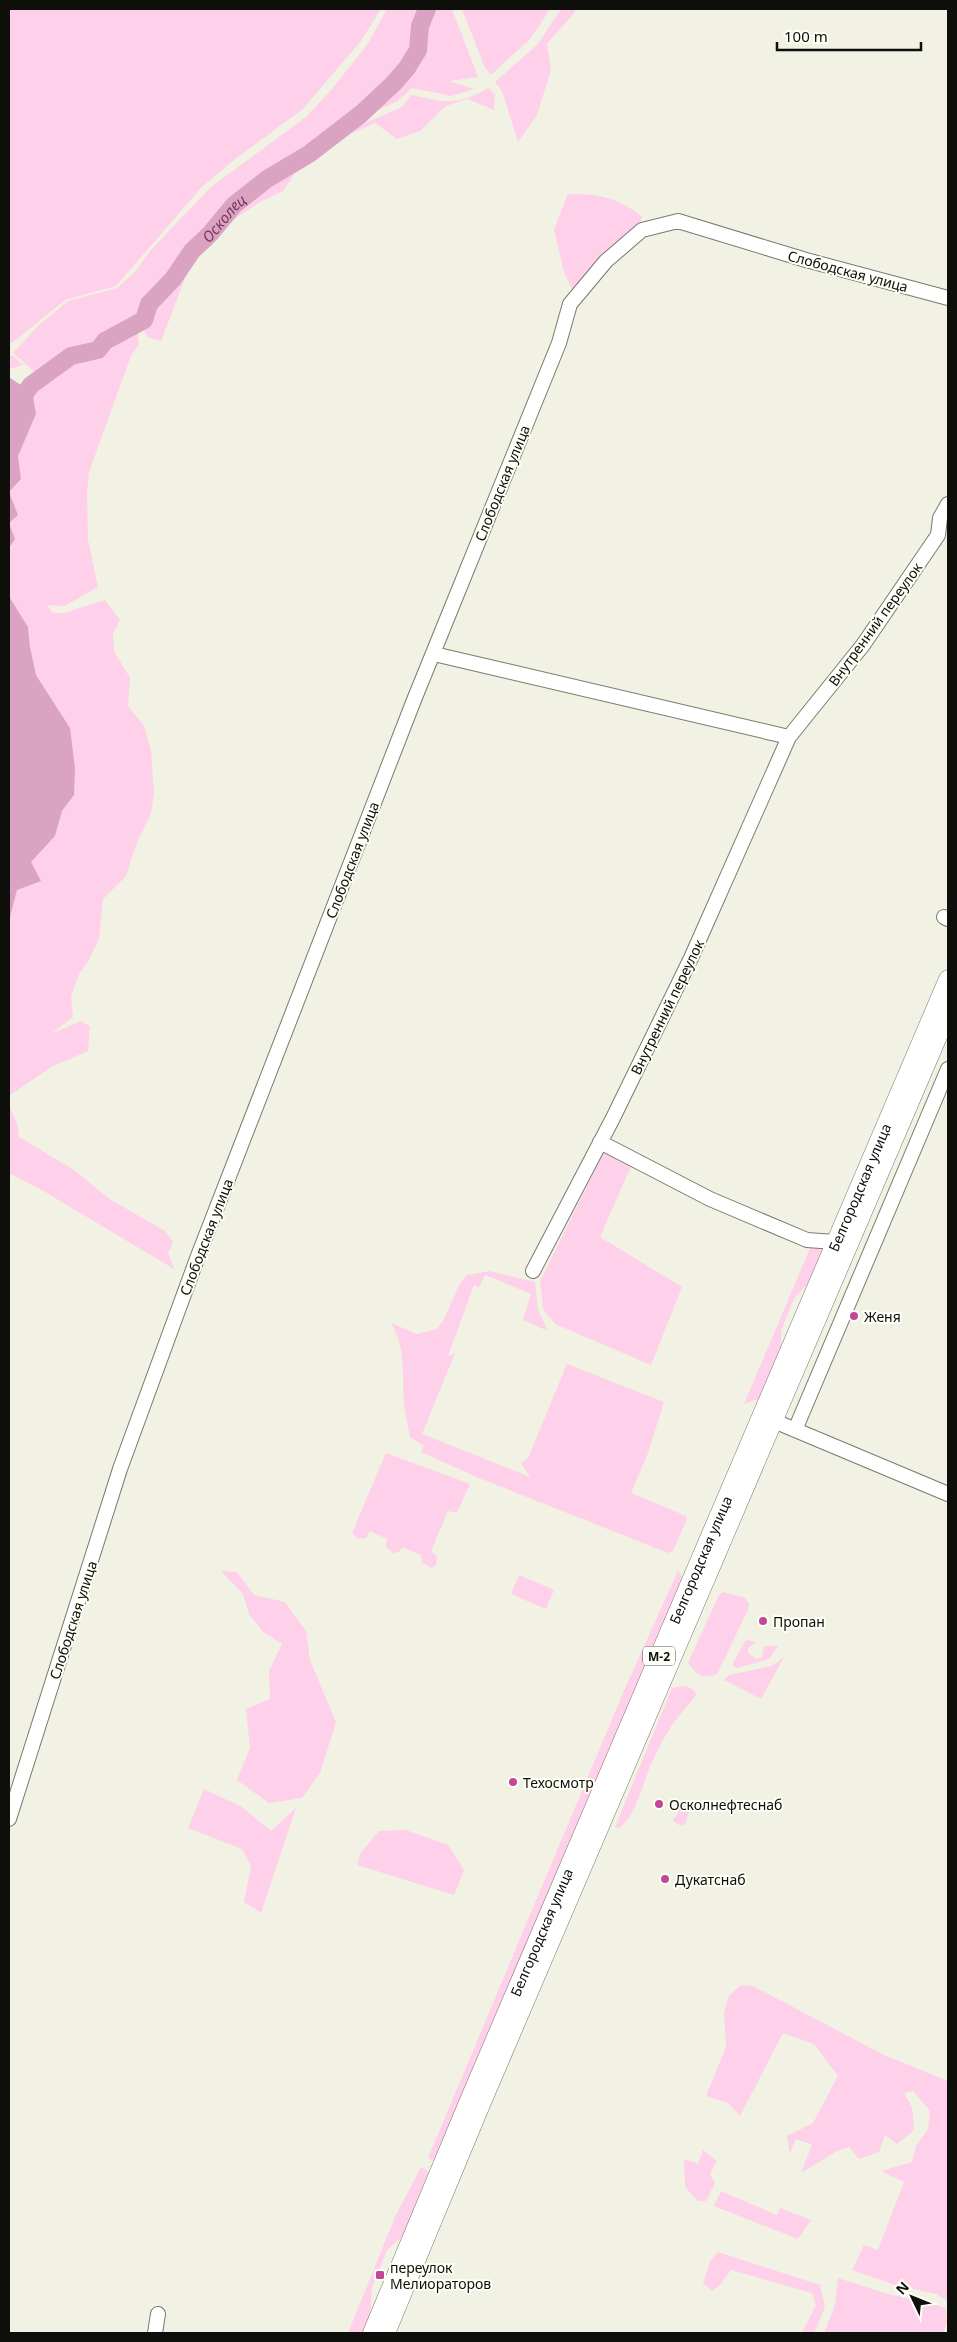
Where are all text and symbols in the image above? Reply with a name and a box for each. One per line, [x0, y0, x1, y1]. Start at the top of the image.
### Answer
scale bar [777, 20, 921, 52]
text: 100 m [784, 26, 828, 46]
water label: Осколец [198, 189, 250, 247]
street label: Слободская улица [786, 246, 910, 296]
street label: Слободская улица [470, 422, 534, 544]
street label: Внутренний переулок [824, 558, 927, 690]
street label: Слободская улица [321, 799, 383, 921]
street label: Внутренний переулок [626, 936, 708, 1078]
street label: Белгородская улица [823, 1120, 895, 1254]
street label: Слободская улица [175, 1176, 237, 1298]
place label: Женя [864, 1307, 901, 1326]
marker: Женя [848, 1310, 860, 1322]
street label: Белгородская улица [664, 1493, 736, 1627]
street label: Слободская улица [45, 1558, 101, 1682]
place label: Пропан [773, 1612, 825, 1631]
marker: Пропан [757, 1615, 769, 1627]
road number: М-2 [643, 1646, 675, 1665]
place label: Техосмотр [523, 1773, 594, 1792]
marker: Техосмотр [507, 1776, 519, 1788]
place label: Осколнефтеснаб [669, 1795, 782, 1814]
marker: Осколнефтеснаб [653, 1798, 665, 1810]
street label: Белгородская улица [505, 1865, 577, 1999]
place label: Дукатснаб [675, 1870, 746, 1889]
marker: Дукатснаб [659, 1873, 671, 1885]
place label: переулок Мелиораторов [390, 2258, 491, 2293]
marker: переулок Мелиораторов [374, 2269, 386, 2281]
north arrow [887, 2272, 937, 2322]
text: N [891, 2277, 913, 2298]

